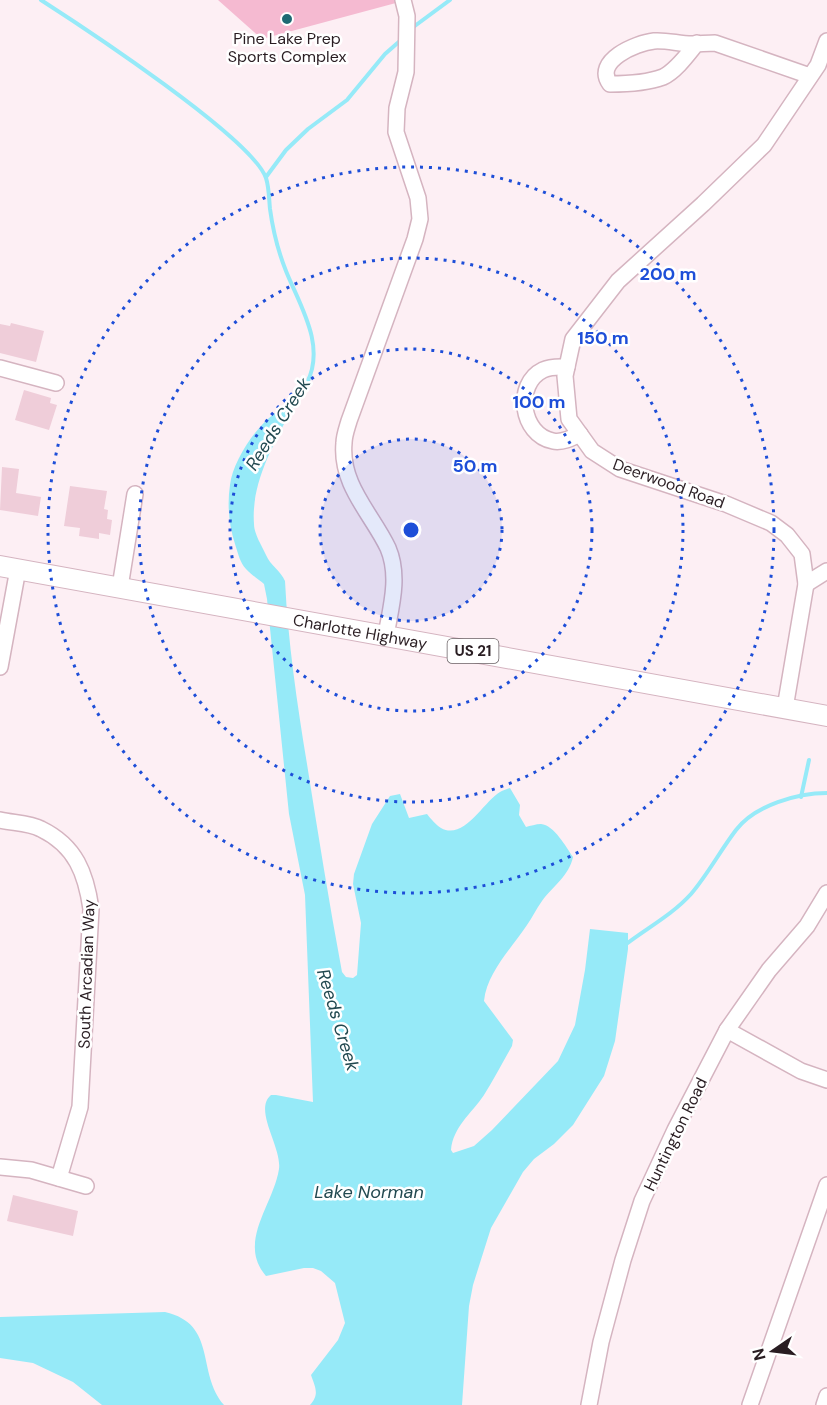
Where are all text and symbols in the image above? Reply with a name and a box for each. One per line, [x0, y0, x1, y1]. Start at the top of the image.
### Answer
marker: Pine Lake Prep Sports Complex [280, 12, 294, 26]
place label: Pine Lake Prep Sports Complex [228, 28, 346, 67]
text: 200 m [640, 262, 696, 286]
text: 150 m [577, 326, 629, 350]
water label: Reeds Creek [240, 372, 317, 475]
text: 100 m [512, 390, 566, 414]
text: 50 m [452, 454, 498, 478]
street label: Deerwood Road [610, 454, 728, 513]
centre of rings [401, 520, 421, 540]
street label: Charlotte Highway [291, 609, 429, 654]
road number: US 21 [448, 639, 498, 663]
street label: South Arcadian Way [73, 899, 100, 1049]
water label: Reeds Creek [311, 966, 365, 1075]
street label: Huntington Road [639, 1074, 712, 1194]
water label: Lake Norman [314, 1180, 424, 1204]
north arrow [743, 1321, 803, 1381]
text: N [747, 1346, 771, 1363]

